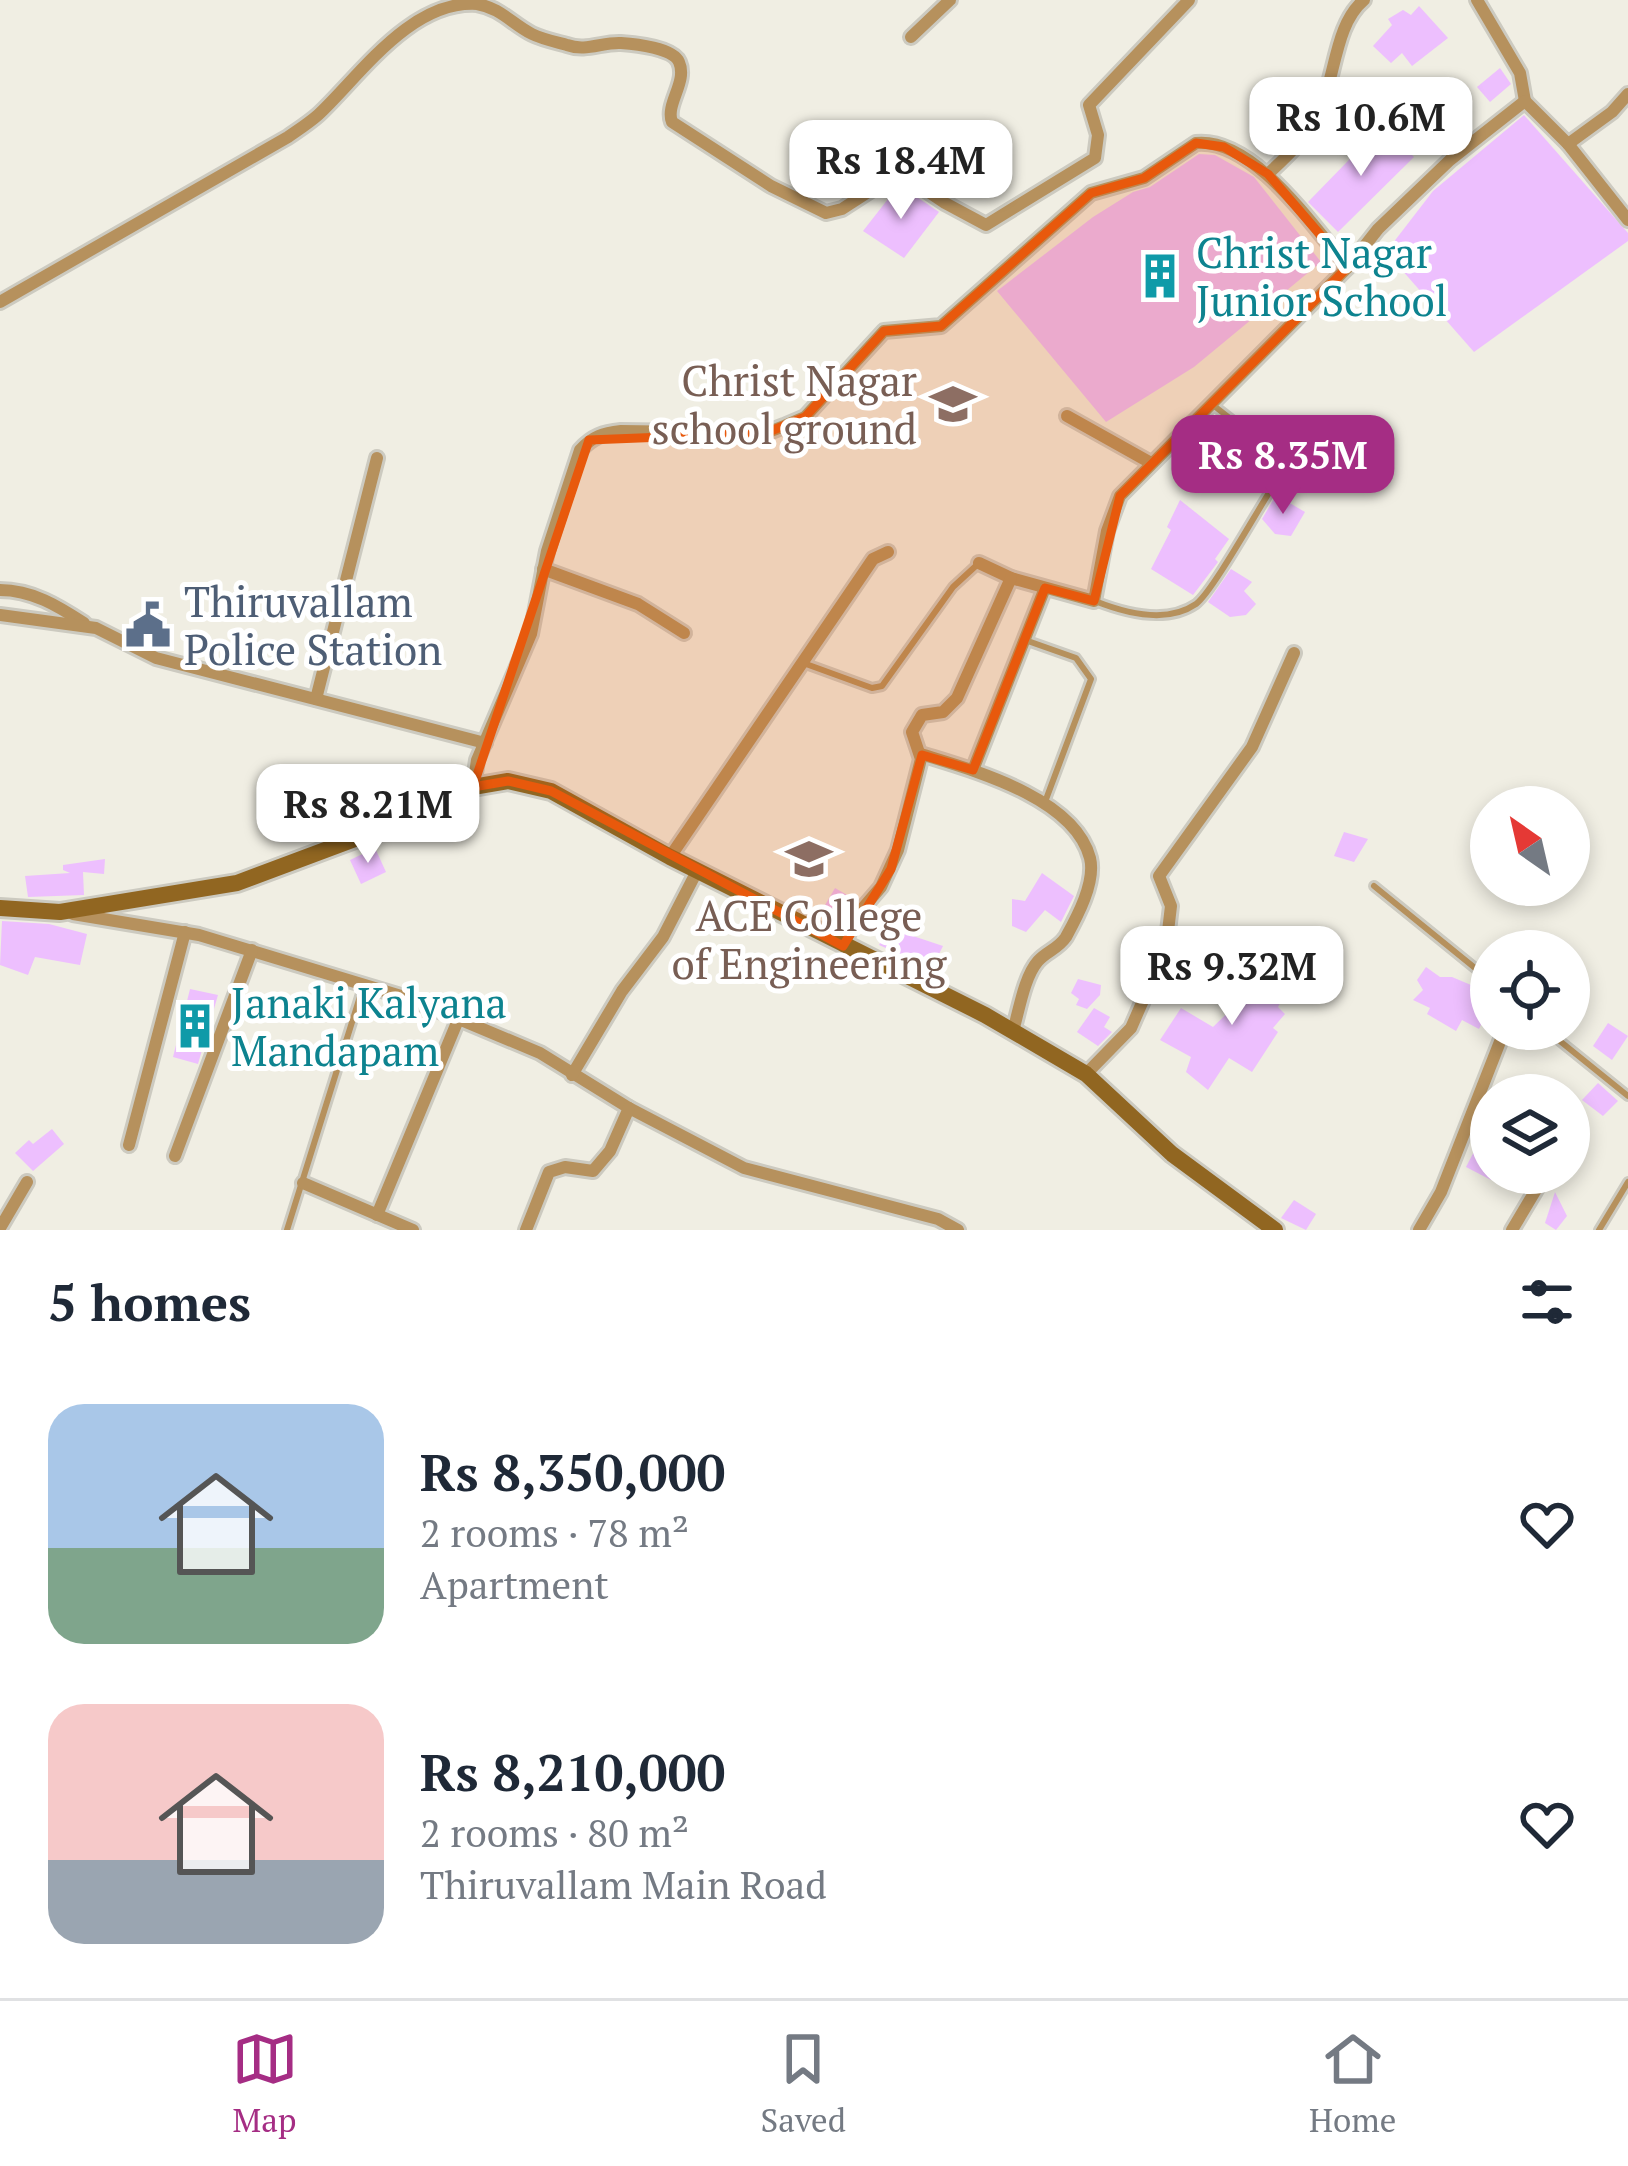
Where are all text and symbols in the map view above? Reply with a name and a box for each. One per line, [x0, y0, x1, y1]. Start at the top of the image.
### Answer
pin: Rs 10.6M [1237, 77, 1485, 179]
text: Rs 10.6M [1276, 90, 1446, 142]
pin: Rs 18.4M [777, 120, 1025, 222]
text: Rs 18.4M [816, 133, 986, 185]
place label: Christ Nagar Junior School [1196, 224, 1447, 328]
building icon: Christ Nagar Junior School [1135, 251, 1185, 301]
place label: Christ Nagar school ground [651, 352, 917, 456]
school or university icon: Christ Nagar school ground [928, 379, 978, 429]
pin: Rs 8.35M [1159, 415, 1407, 517]
text: Rs 8.35M [1198, 428, 1368, 480]
place label: Thiruvallam Police Station [184, 573, 442, 677]
public building icon: Thiruvallam Police Station [123, 600, 173, 650]
pin: Rs 8.21M [244, 764, 492, 866]
text: Rs 8.21M [283, 777, 453, 829]
north arrow [1470, 786, 1590, 906]
map controls [1470, 786, 1590, 1194]
school or university icon: ACE College of Engineering [784, 834, 834, 884]
place label: ACE College of Engineering [672, 887, 947, 991]
pin: Rs 9.32M [1108, 926, 1356, 1028]
button: locate [1470, 930, 1590, 1050]
text: Rs 9.32M [1147, 939, 1317, 991]
place label: Janaki Kalyana Mandapam [231, 974, 507, 1078]
building icon: Janaki Kalyana Mandapam [170, 1001, 220, 1051]
button: layers [1470, 1074, 1590, 1194]
text: 5 homes [48, 1268, 251, 1336]
icon: filters [1514, 1269, 1580, 1335]
text: Rs 8,350,000 [420, 1438, 725, 1506]
icon: home [144, 1452, 288, 1596]
icon: heart [1514, 1491, 1580, 1557]
text: 2 rooms · 78 m² [420, 1506, 689, 1558]
text: Apartment [420, 1558, 609, 1610]
text: Rs 8,210,000 [420, 1738, 725, 1806]
icon: home [144, 1752, 288, 1896]
icon: heart [1514, 1791, 1580, 1857]
text: 2 rooms · 80 m² [420, 1806, 689, 1858]
text: Thiruvallam Main Road [420, 1858, 827, 1910]
tab: Map [232, 2026, 298, 2141]
tab: Saved [761, 2026, 846, 2141]
tab: Home [1309, 2026, 1396, 2141]

